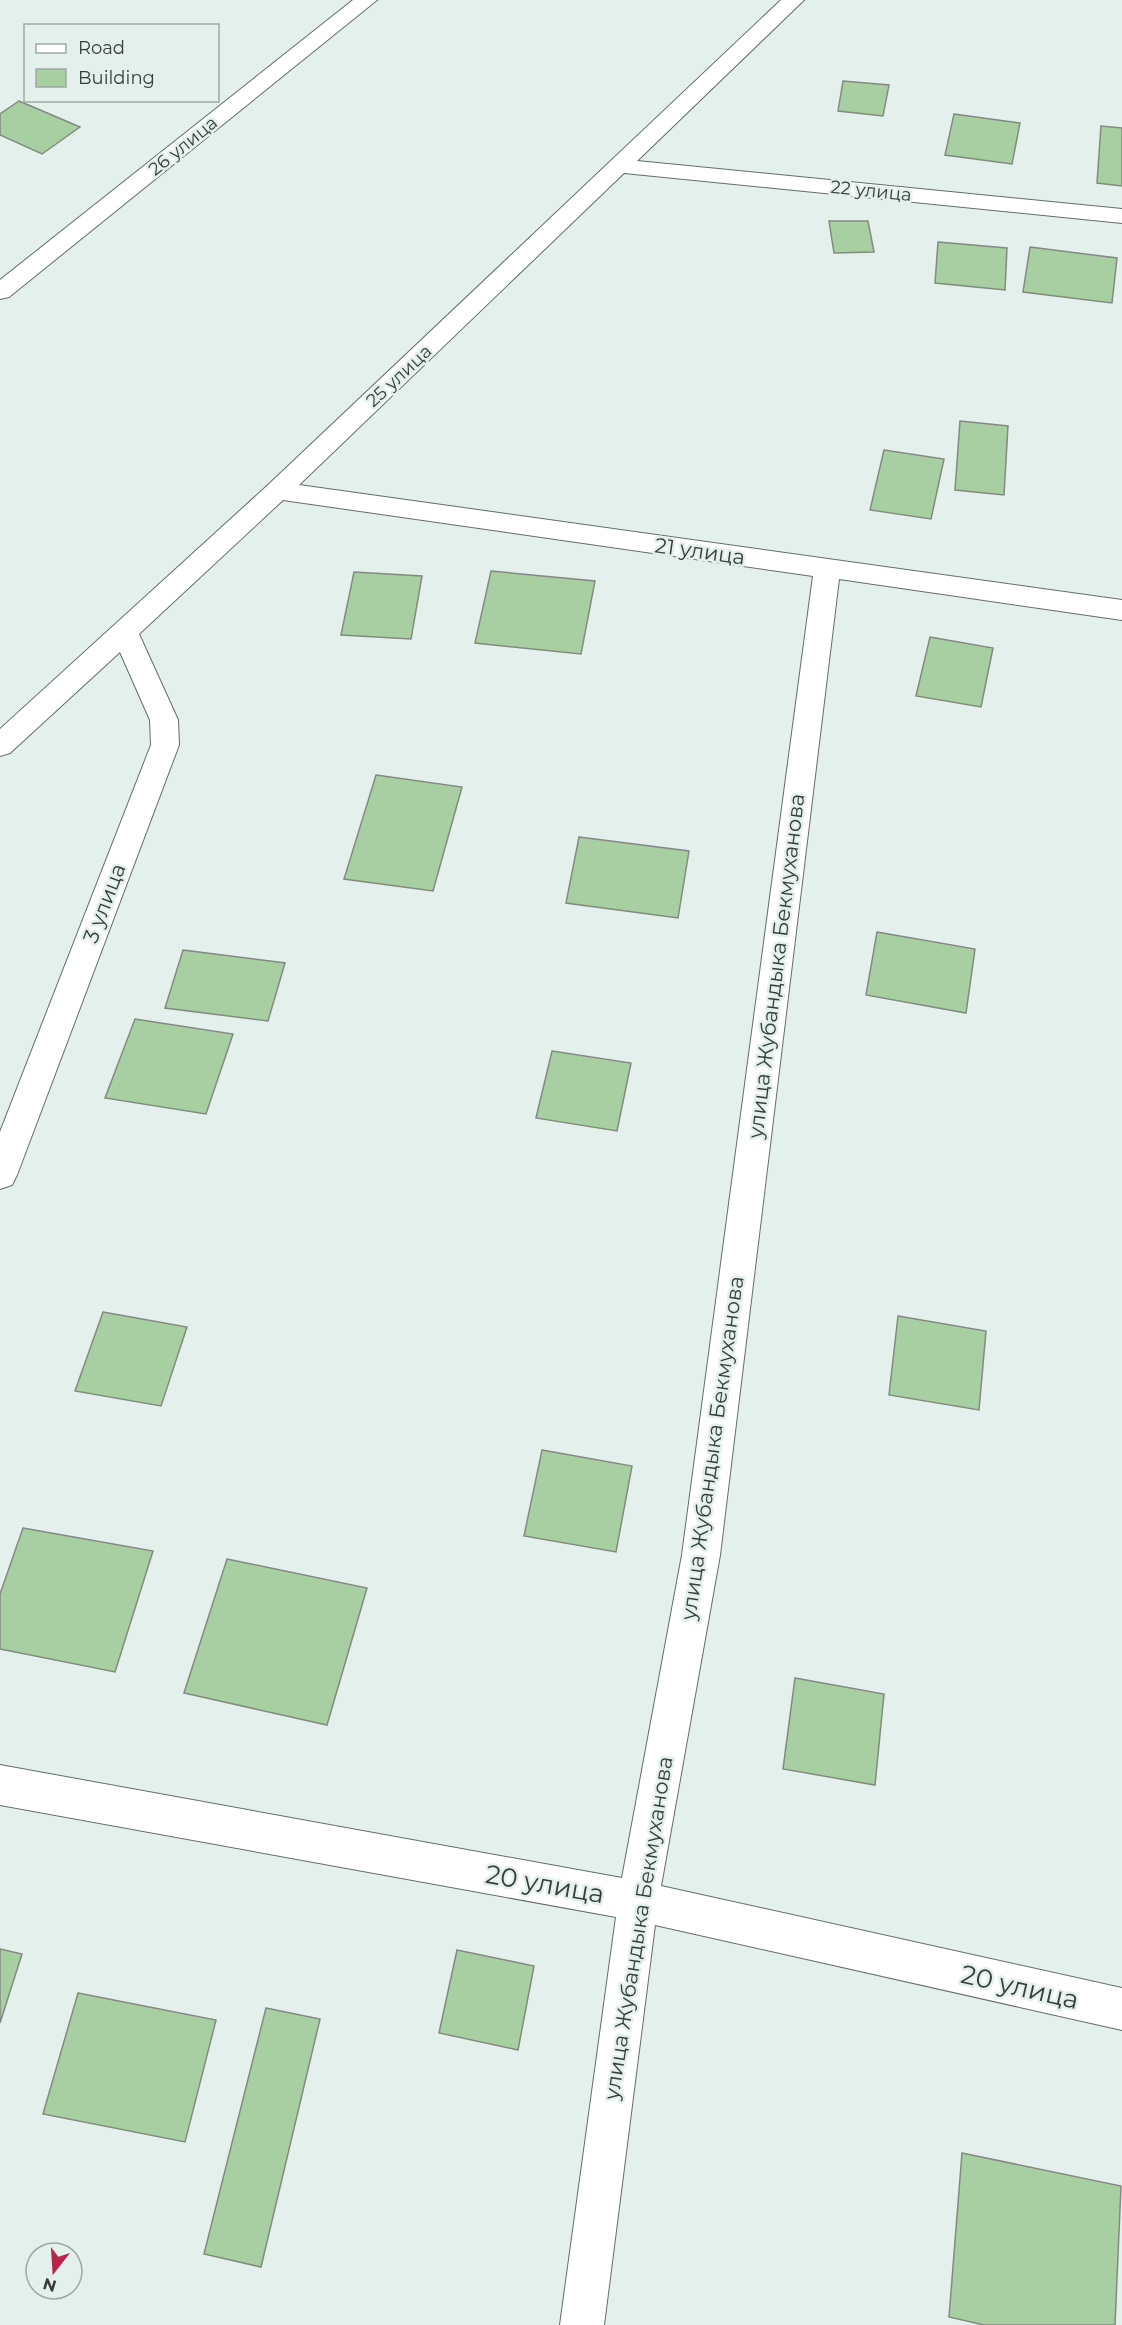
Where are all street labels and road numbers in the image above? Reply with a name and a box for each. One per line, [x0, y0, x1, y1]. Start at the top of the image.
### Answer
street label: 26 улица [144, 112, 222, 180]
street label: 22 улица [829, 176, 913, 206]
street label: 25 улица [362, 340, 436, 412]
street label: 21 улица [653, 532, 747, 570]
street label: улица Жубандыка Бекмуханова [742, 792, 810, 1141]
street label: 3 улица [77, 860, 131, 946]
street label: улица Жубандыка Бекмуханова [675, 1274, 749, 1623]
street label: улица Жубандыка Бекмуханова [598, 1755, 678, 2102]
street label: 20 улица [483, 1858, 607, 1910]
street label: 20 улица [958, 1958, 1082, 2016]

